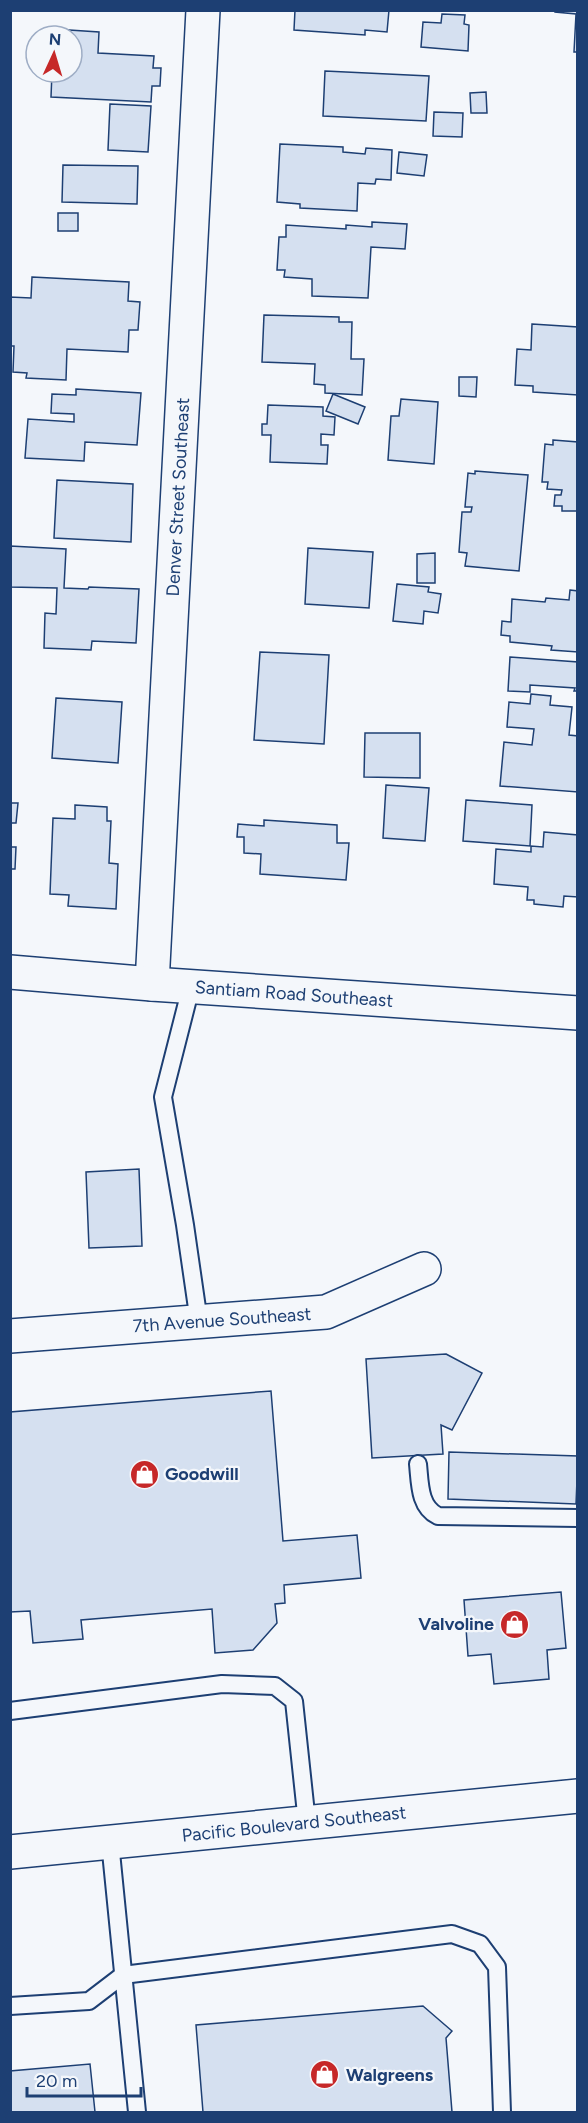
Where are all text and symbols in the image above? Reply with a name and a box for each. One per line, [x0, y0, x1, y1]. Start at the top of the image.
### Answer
north arrow [24, 24, 84, 84]
text: N [48, 30, 62, 49]
street label: Denver Street Southeast [162, 397, 194, 597]
street label: Santiam Road Southeast [194, 976, 394, 1012]
street label: 7th Avenue Southeast [132, 1303, 312, 1337]
shop icon: Goodwill [128, 1458, 160, 1490]
place label: Goodwill [165, 1463, 239, 1485]
shop icon: Valvoline [499, 1608, 531, 1640]
place label: Valvoline [418, 1613, 494, 1635]
street label: Pacific Boulevard Southeast [181, 1801, 407, 1847]
shop icon: Walgreens [309, 2059, 341, 2091]
scale bar [27, 2060, 141, 2098]
place label: Walgreens [346, 2064, 434, 2086]
text: 20 m [36, 2070, 77, 2092]

